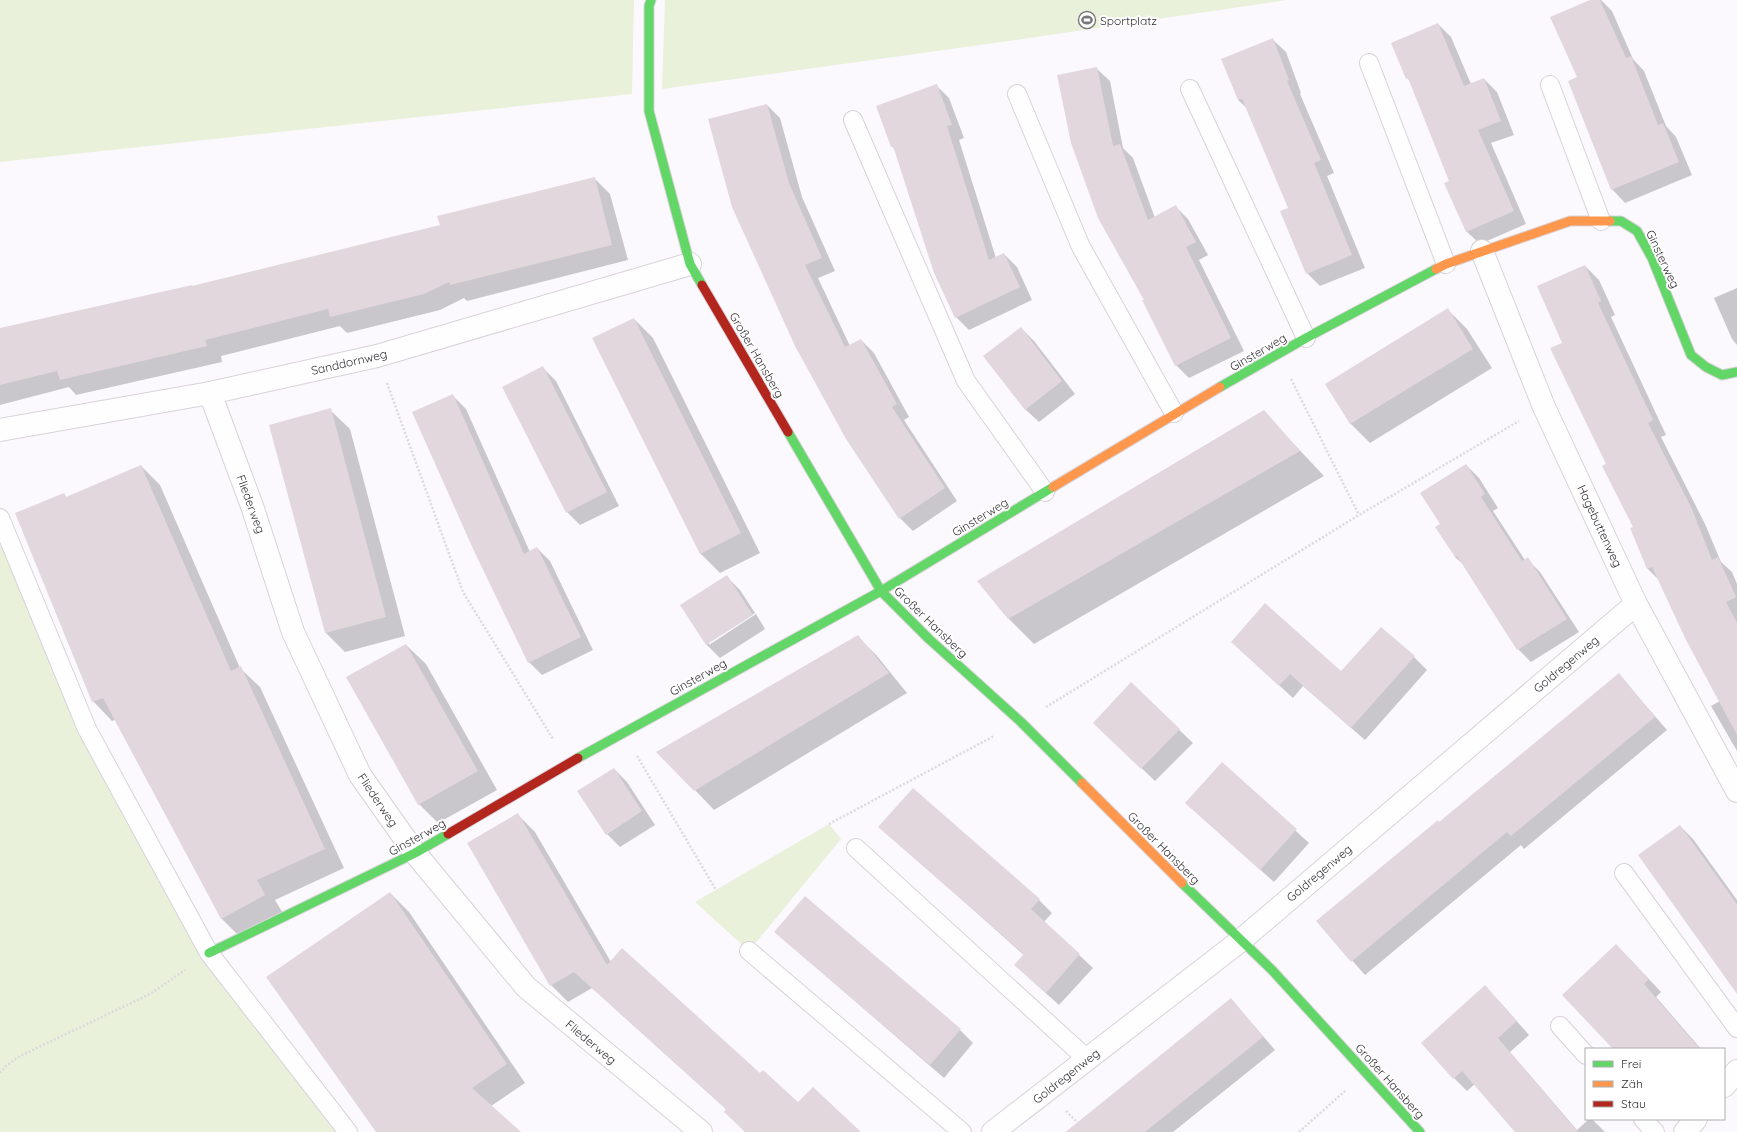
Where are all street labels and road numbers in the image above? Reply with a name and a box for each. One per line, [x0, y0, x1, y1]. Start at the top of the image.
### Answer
street label: Ginsterweg [1643, 227, 1683, 291]
street label: Großer Hansberg [726, 310, 788, 400]
street label: Ginsterweg [1227, 330, 1289, 374]
street label: Sanddornweg [310, 346, 388, 378]
street label: Fliederweg [233, 473, 269, 535]
street label: Hagebuttenweg [1574, 482, 1626, 570]
street label: Ginsterweg [949, 494, 1011, 540]
street label: Großer Hansberg [891, 583, 971, 661]
street label: Goldregenweg [1530, 632, 1602, 696]
street label: Ginsterweg [667, 655, 729, 699]
street label: Fliederweg [355, 770, 401, 830]
street label: Großer Hansberg [1125, 809, 1203, 887]
street label: Ginsterweg [386, 815, 448, 859]
street label: Goldregenweg [1283, 841, 1355, 905]
street label: Fliederweg [563, 1017, 619, 1067]
street label: Großer Hansberg [1352, 1040, 1428, 1122]
street label: Goldregenweg [1030, 1045, 1102, 1107]

